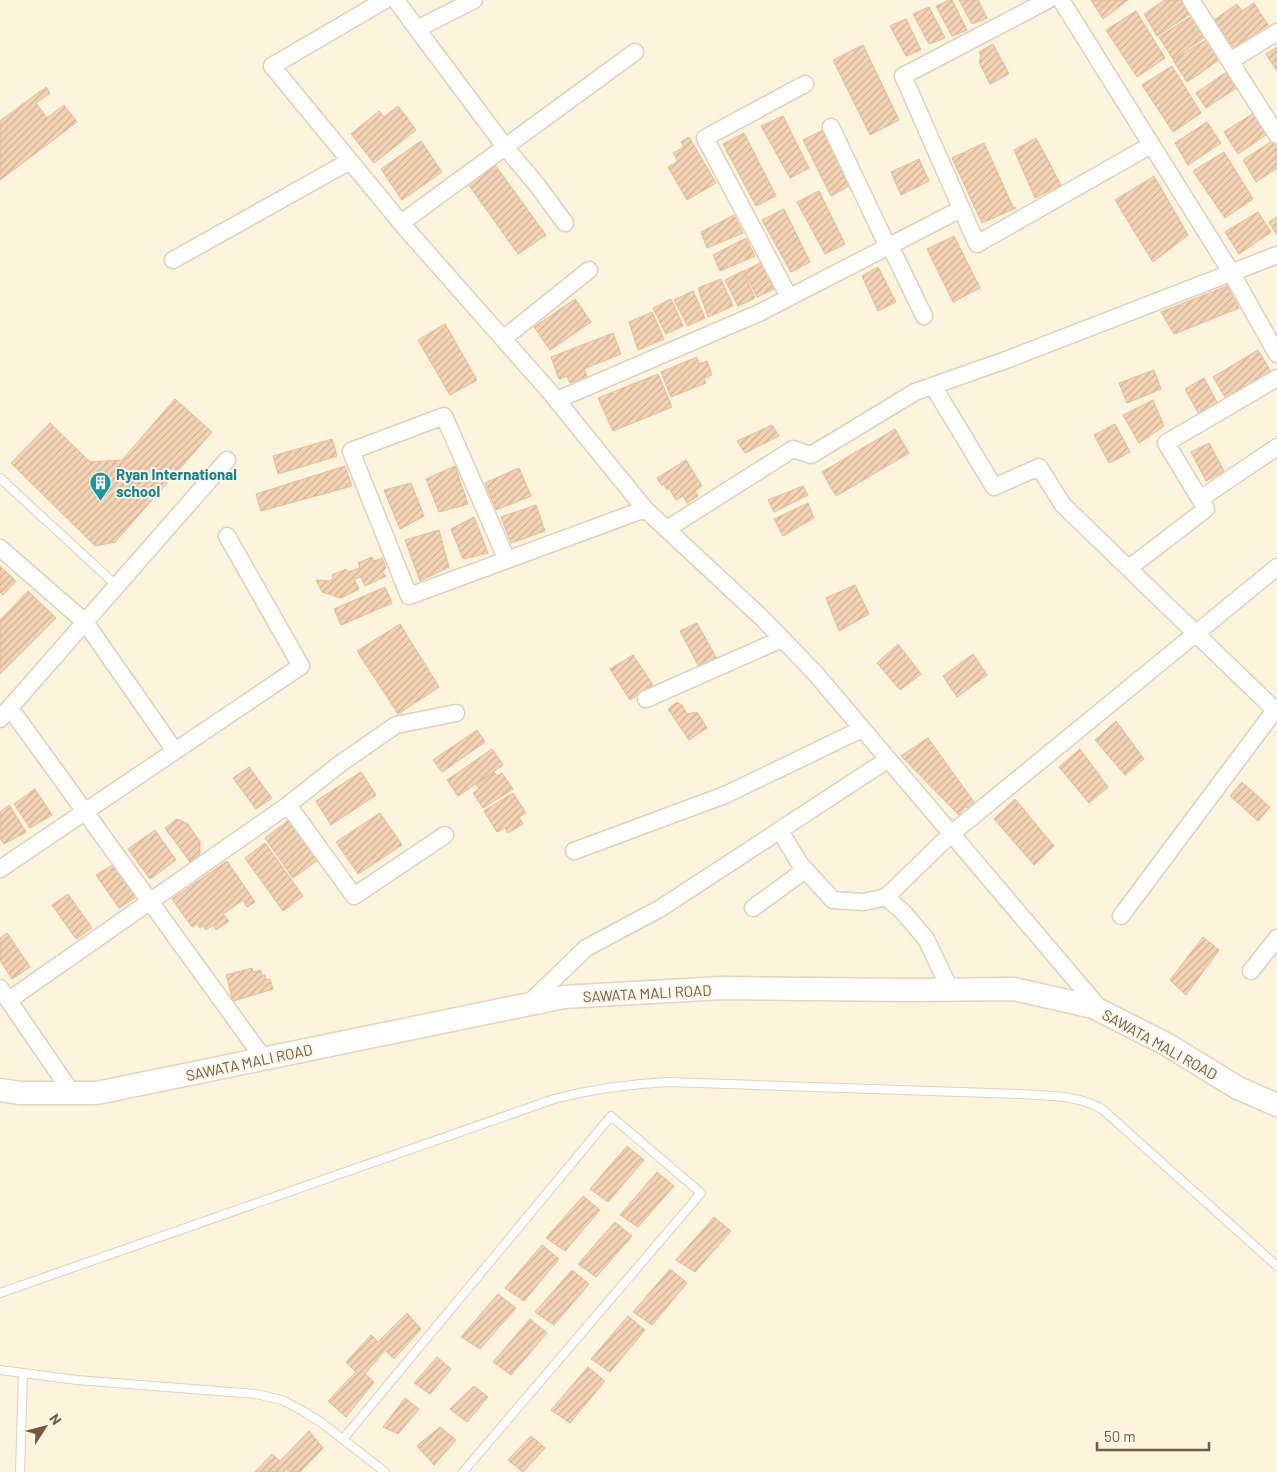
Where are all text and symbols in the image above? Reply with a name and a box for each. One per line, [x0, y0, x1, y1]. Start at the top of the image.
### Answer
place label: Ryan International school [116, 465, 237, 500]
building icon: Ryan International school [88, 471, 112, 502]
street label: SAWATA MALI ROAD [582, 981, 712, 1005]
street label: SAWATA MALI ROAD [1099, 1005, 1221, 1083]
street label: SAWATA MALI ROAD [184, 1040, 314, 1084]
north arrow [20, 1402, 70, 1452]
text: N [46, 1410, 66, 1428]
scale bar [1097, 1420, 1210, 1452]
text: 50 m [1104, 1427, 1136, 1445]

